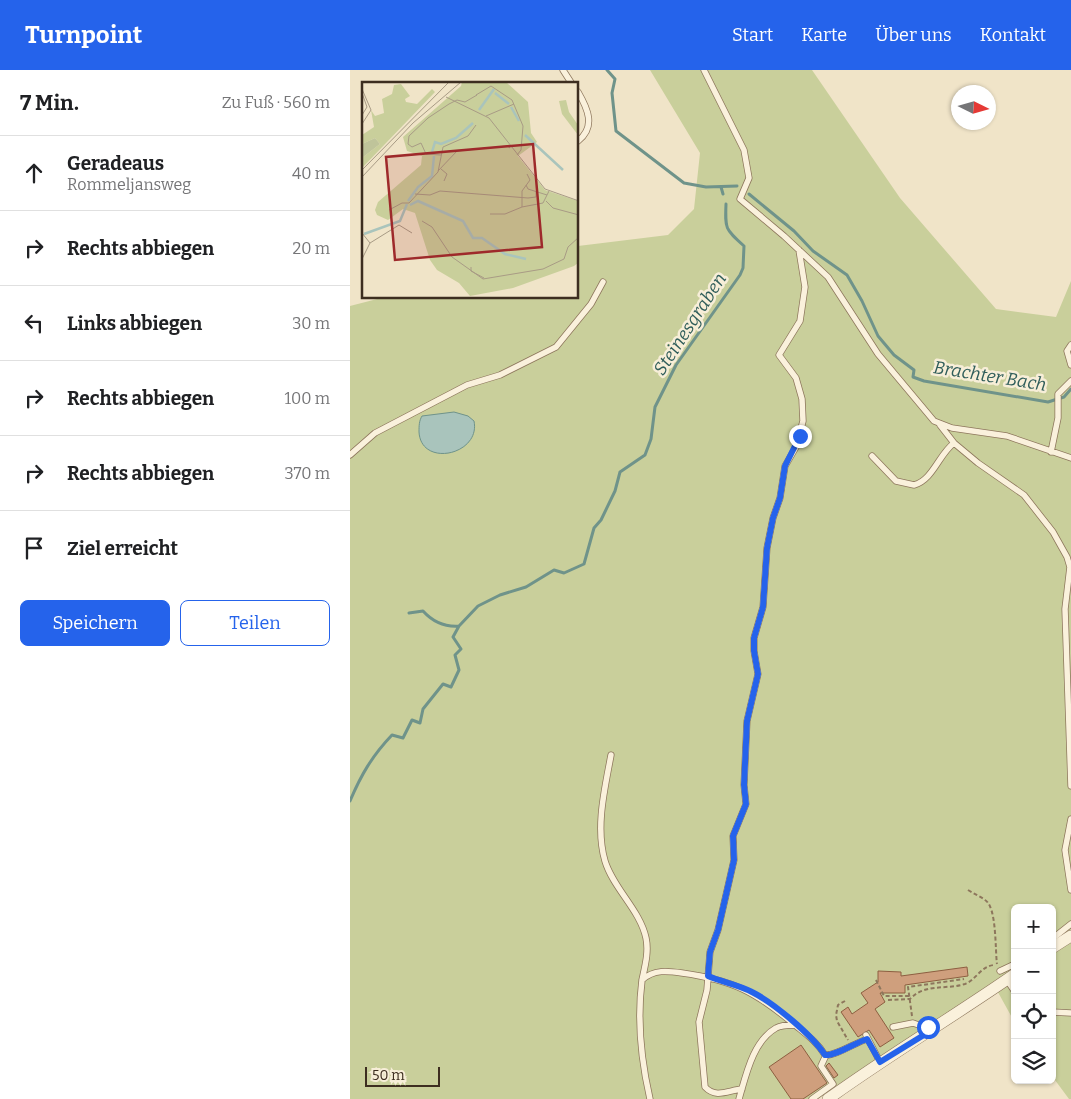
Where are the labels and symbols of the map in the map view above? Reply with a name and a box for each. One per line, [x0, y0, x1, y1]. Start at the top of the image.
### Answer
inset map [362, 82, 579, 299]
north arrow [951, 85, 996, 130]
water label: Steinesgraben [649, 269, 731, 379]
water label: Brachter Bach [932, 356, 1048, 396]
route end [789, 425, 812, 448]
route start [917, 1016, 940, 1039]
scale bar [365, 1064, 440, 1087]

